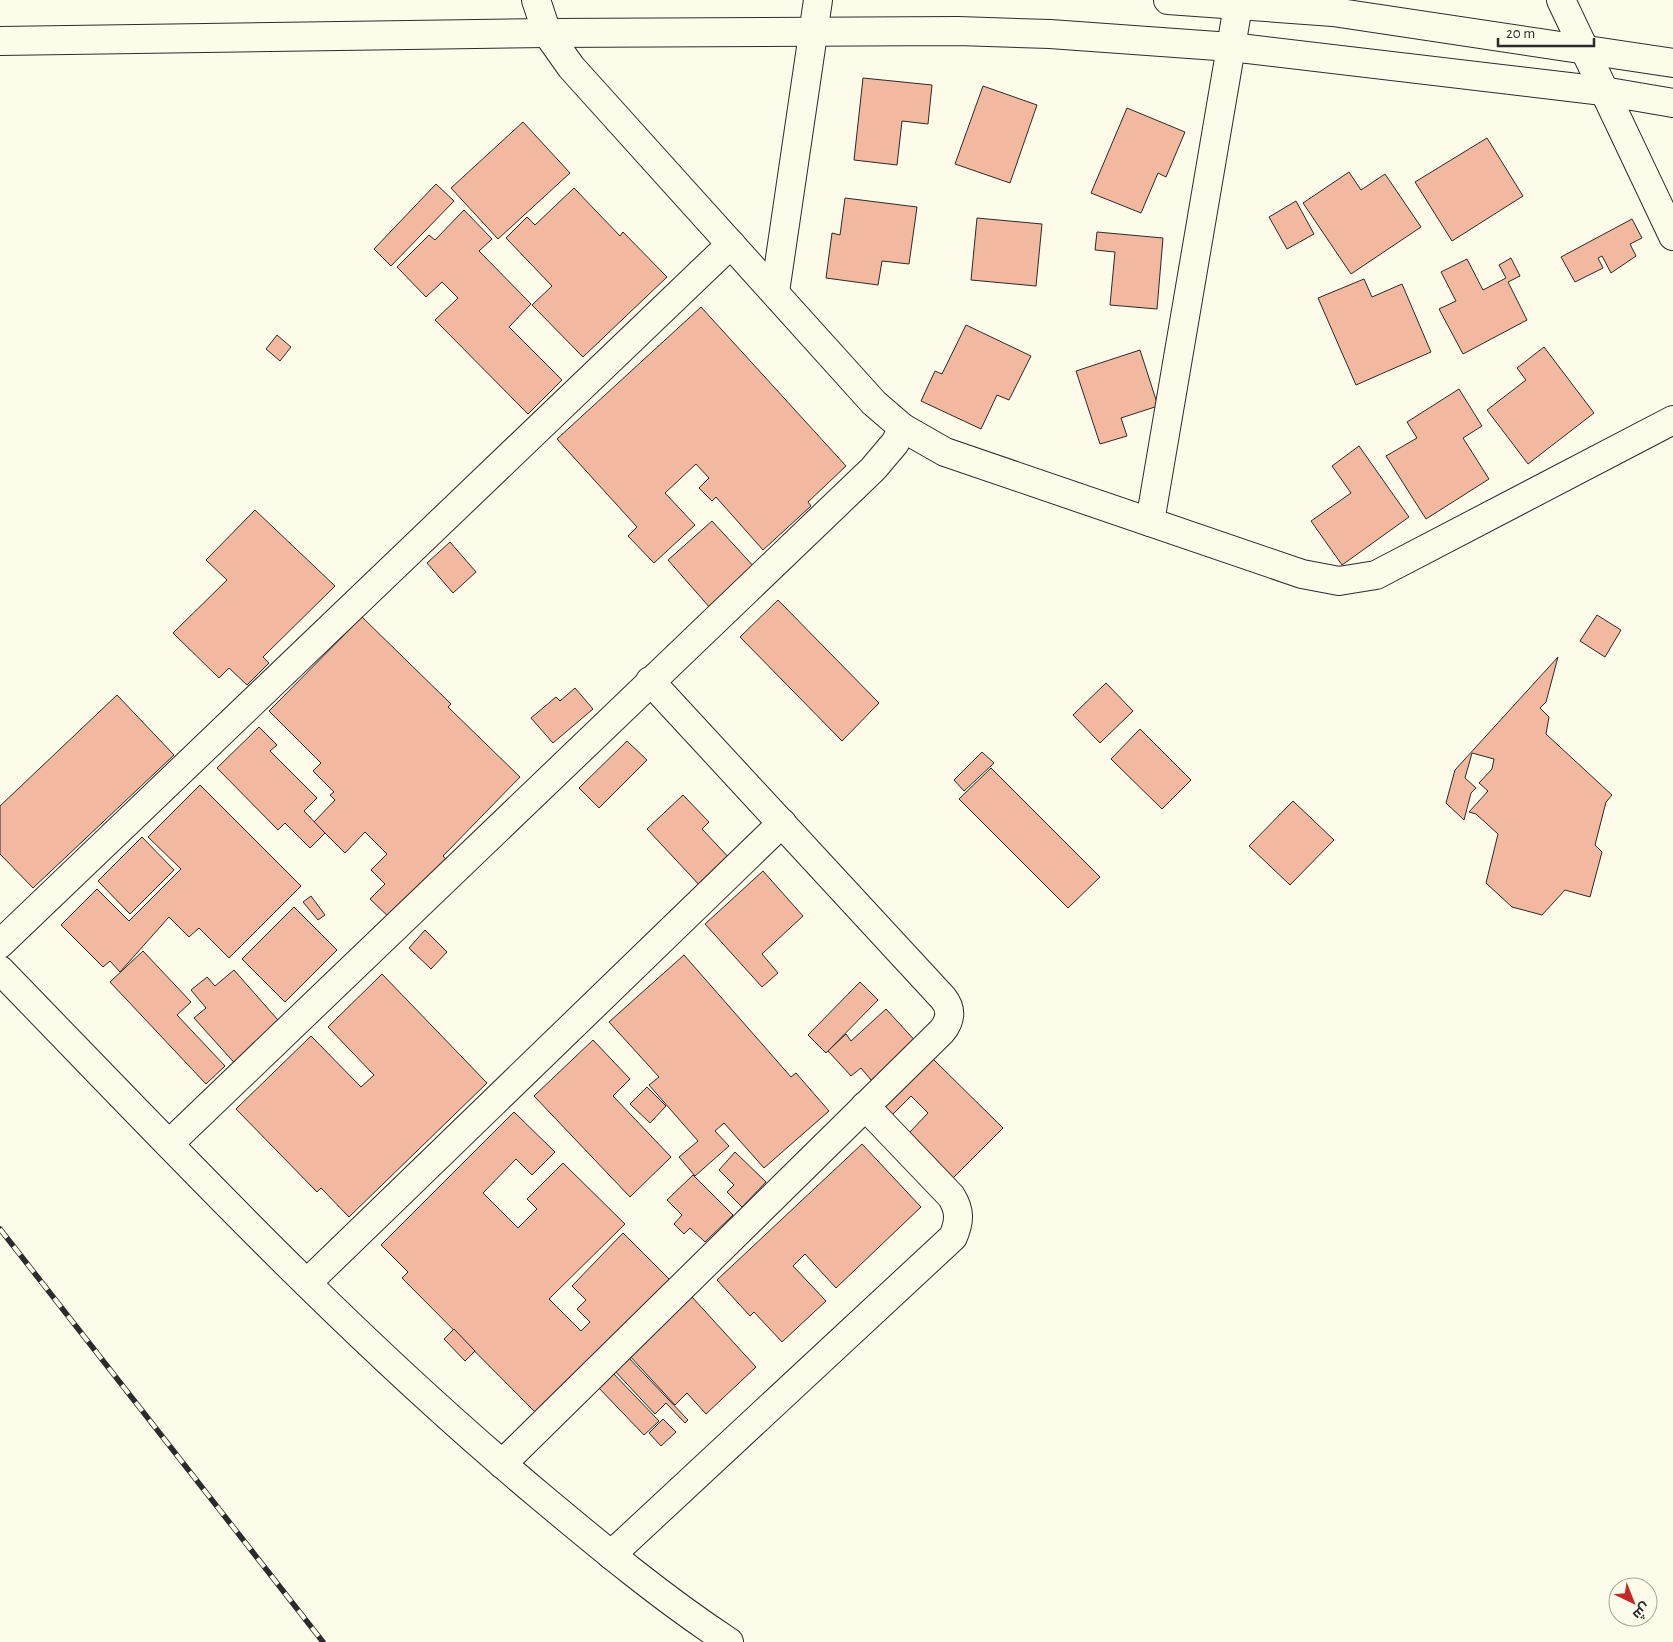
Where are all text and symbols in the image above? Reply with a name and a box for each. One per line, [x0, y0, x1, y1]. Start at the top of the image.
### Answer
scale bar [1498, 15, 1594, 47]
text: 20 m [1506, 26, 1535, 41]
north arrow [1608, 1577, 1658, 1627]
text: ش [1629, 1599, 1654, 1624]

